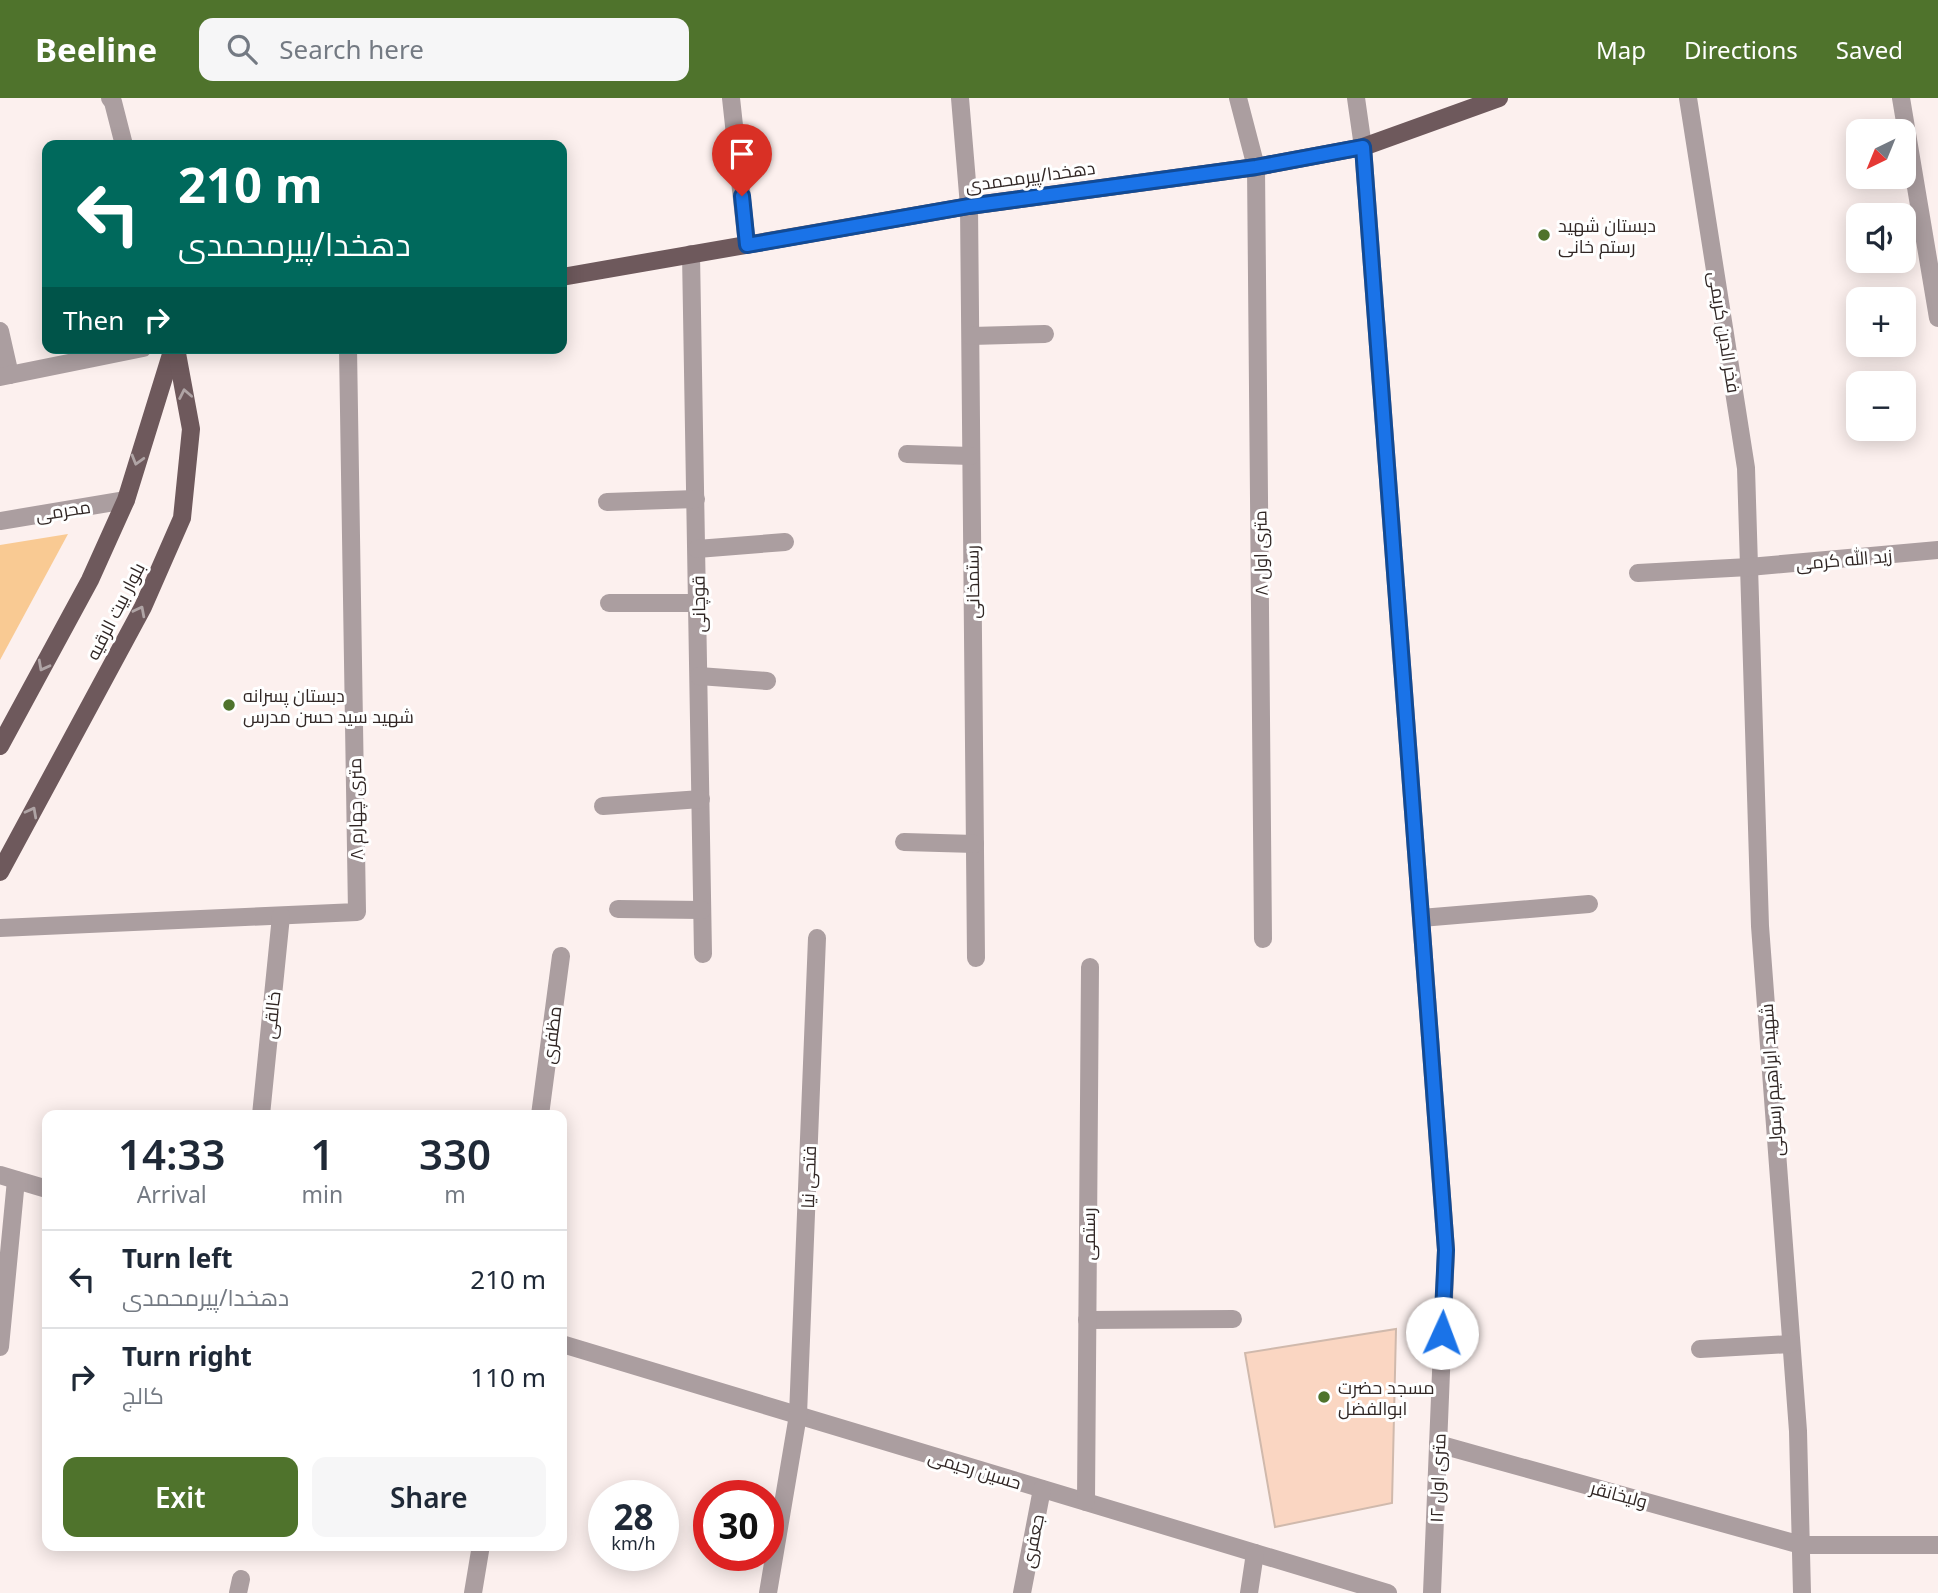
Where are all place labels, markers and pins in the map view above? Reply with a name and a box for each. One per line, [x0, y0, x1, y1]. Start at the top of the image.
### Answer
pin [712, 124, 772, 196]
place label: دبستان شهید رستم خانی [1558, 213, 1656, 259]
marker: دبستان شهید رستم خانی [1536, 227, 1552, 243]
place label: دبستان پسرانه شهید سید حسن مدرس [243, 683, 414, 728]
marker: دبستان پسرانه شهید سید حسن مدرس [221, 697, 237, 713]
place label: مسجد حضرت ابوالفضل [1338, 1375, 1435, 1420]
marker: مسجد حضرت ابوالفضل [1316, 1389, 1332, 1405]

